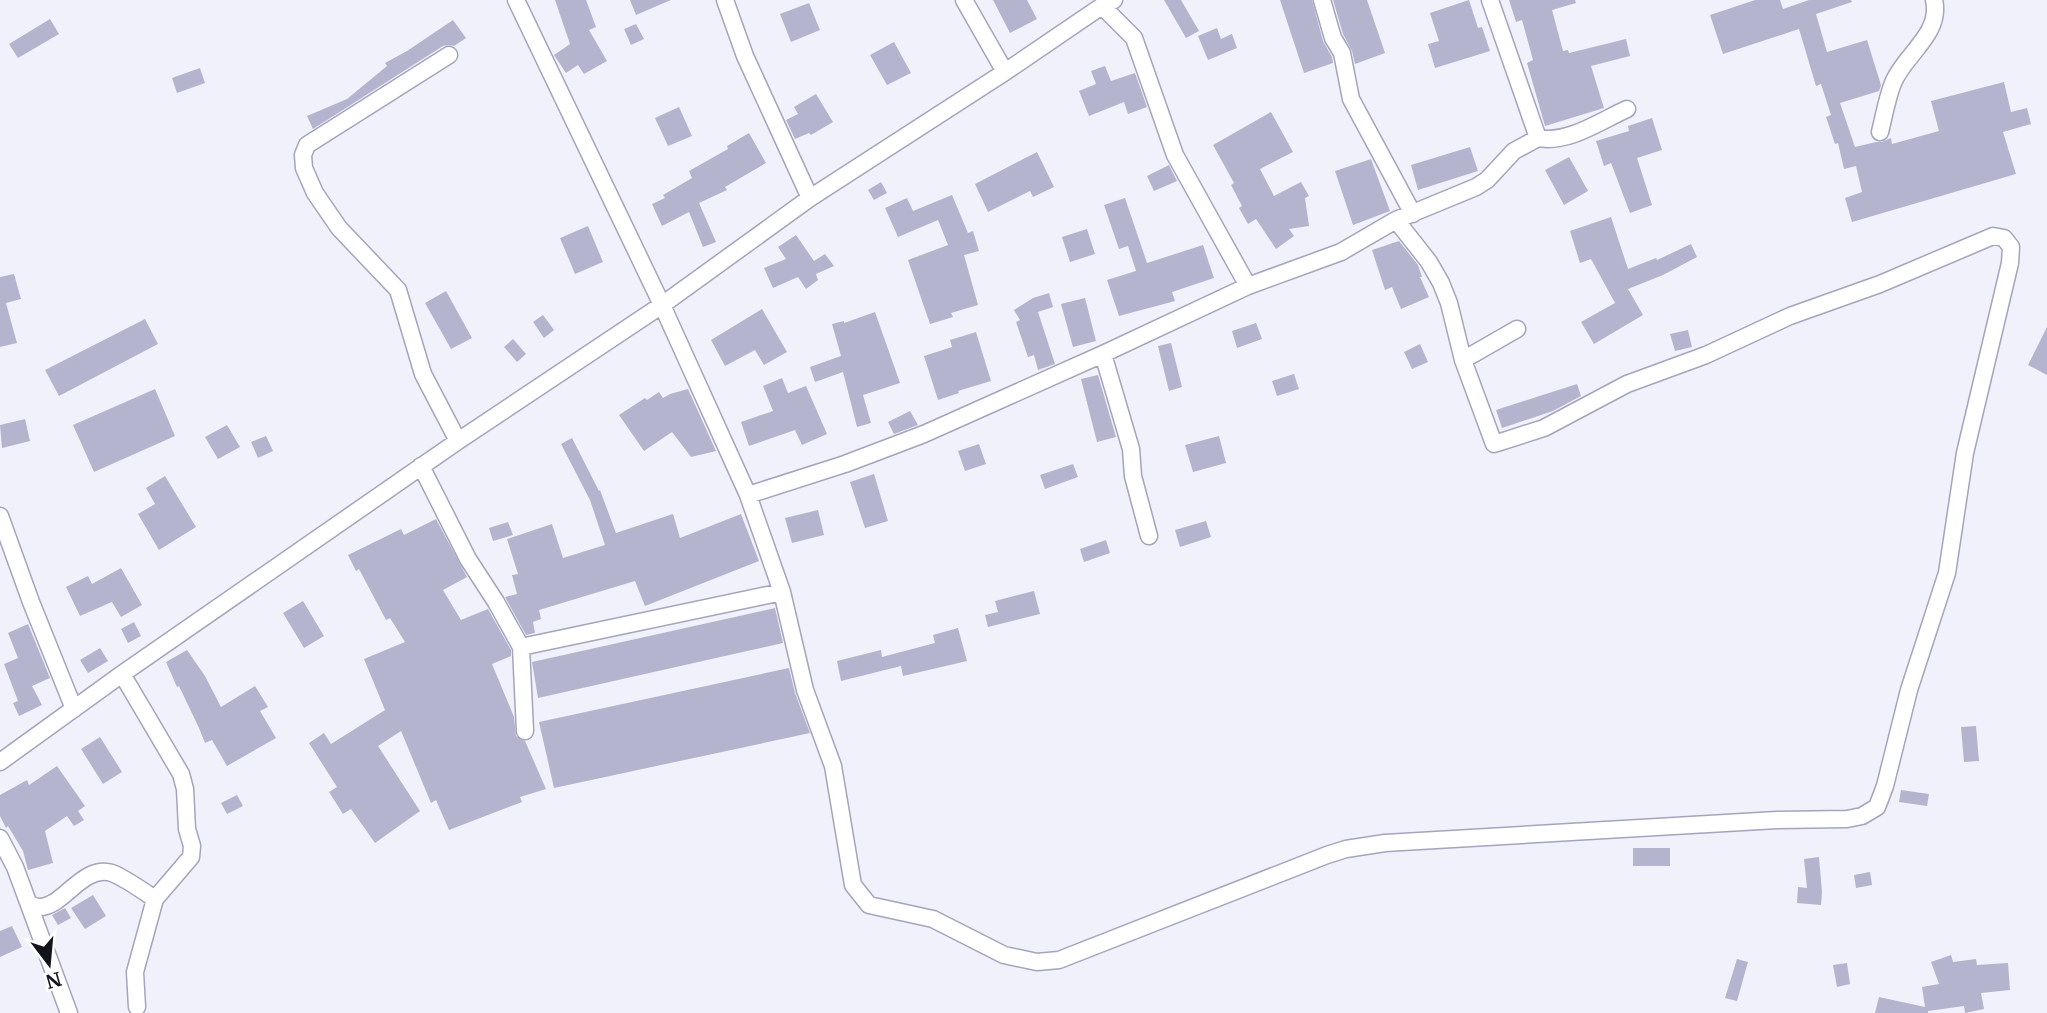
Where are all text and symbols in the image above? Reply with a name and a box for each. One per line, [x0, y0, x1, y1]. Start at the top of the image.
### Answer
north arrow [14, 929, 84, 999]
text: N [43, 967, 64, 994]

